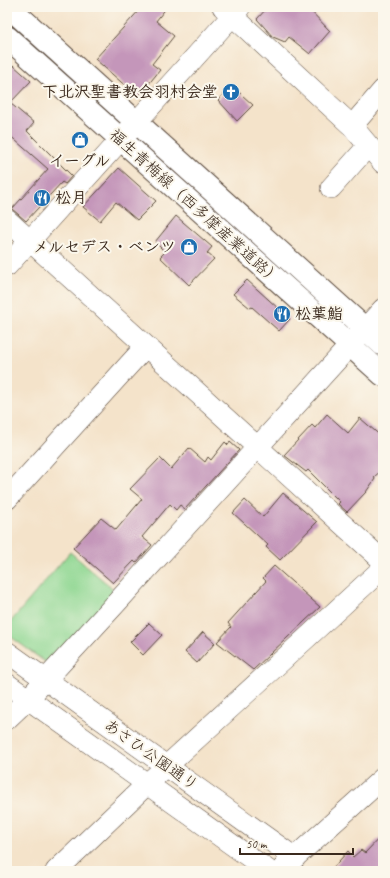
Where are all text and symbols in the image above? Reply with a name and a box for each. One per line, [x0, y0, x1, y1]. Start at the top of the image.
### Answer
place label: 下北沢聖書教会羽村会堂 [42, 82, 218, 102]
church icon: 下北沢聖書教会羽村会堂 [221, 82, 241, 102]
street label: 福生青梅線（西多摩産業道路） [105, 125, 285, 289]
shop icon: イーグル [70, 130, 90, 150]
place label: イーグル [49, 151, 111, 171]
restaurant icon: 松月 [32, 188, 52, 208]
place label: 松月 [55, 188, 87, 208]
place label: メルセデス・ベンツ [33, 237, 176, 257]
shop icon: メルセデス・ベンツ [179, 237, 199, 257]
restaurant icon: 松葉鮨 [272, 304, 292, 324]
place label: 松葉鮨 [295, 304, 343, 324]
street label: あさひ公園通り [100, 715, 202, 795]
scale bar [240, 830, 353, 856]
text: 50 m [246, 836, 268, 852]

